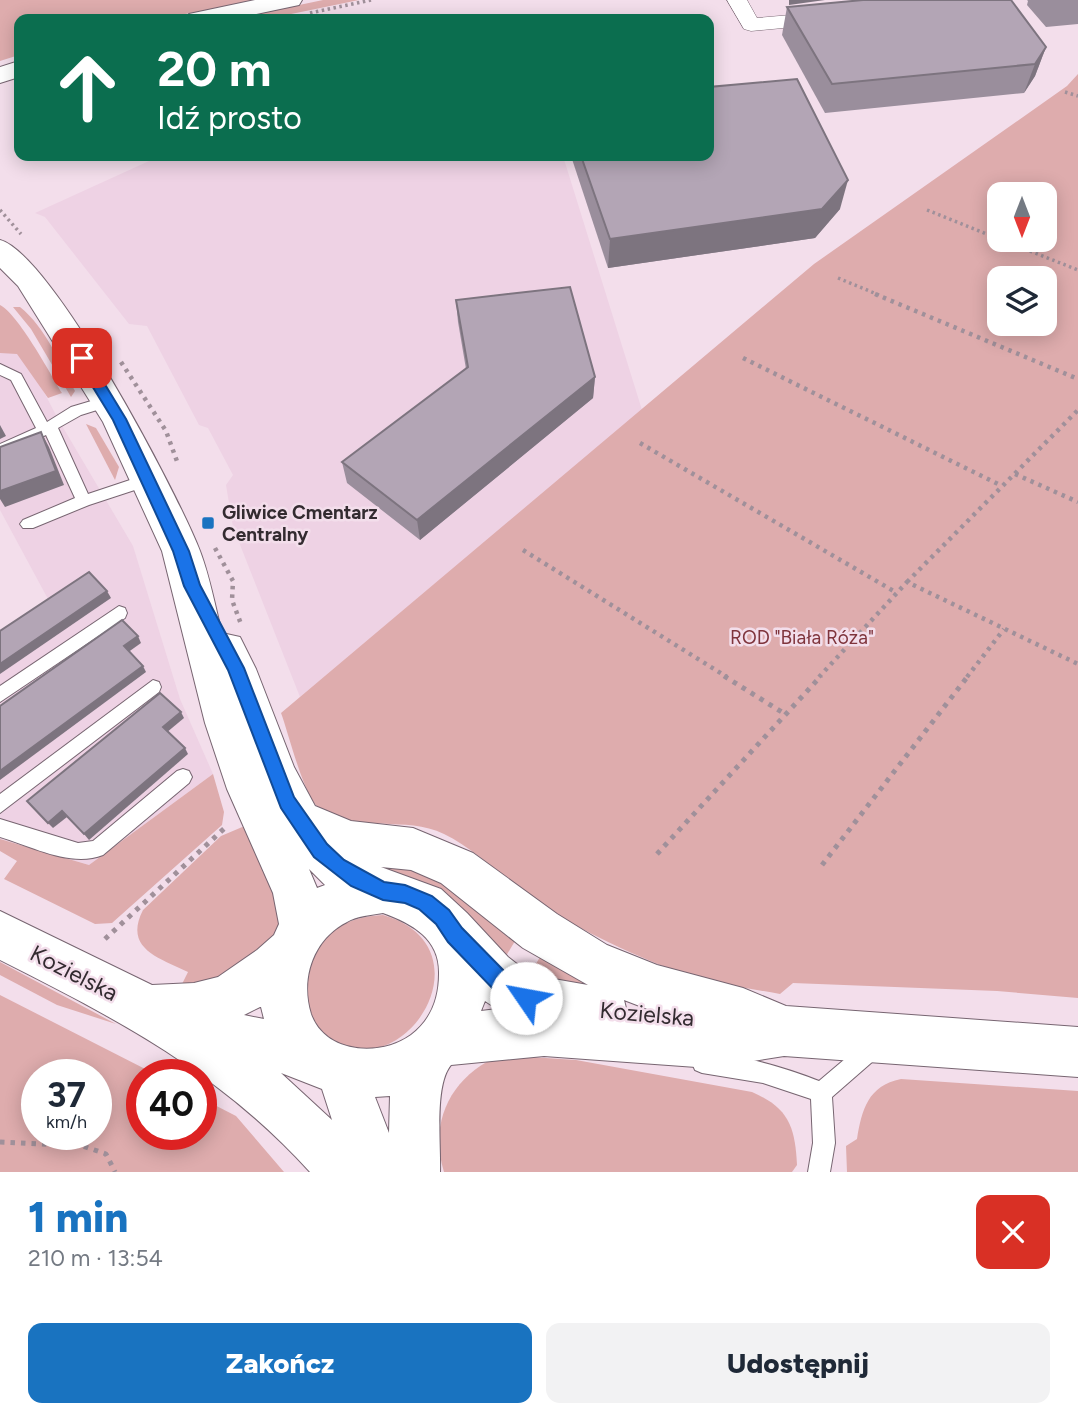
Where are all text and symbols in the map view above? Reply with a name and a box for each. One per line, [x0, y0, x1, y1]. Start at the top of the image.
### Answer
text: 20 m [157, 39, 272, 98]
icon: ahead [42, 42, 133, 133]
text: Idź prosto [157, 99, 302, 137]
north arrow [987, 182, 1057, 252]
map controls [987, 182, 1057, 336]
button: layers [987, 266, 1057, 336]
pin [52, 328, 112, 388]
icon: arrive [63, 339, 101, 377]
place label: Gliwice Cmentarz Centralny [222, 501, 378, 546]
marker: Gliwice Cmentarz Centralny [200, 515, 216, 531]
park label: ROD "Biała Róża" [730, 626, 874, 649]
street label: Kozielska [25, 939, 123, 1007]
position arrow [489, 961, 563, 1035]
street label: Kozielska [599, 996, 695, 1032]
speed limit sign: 40 [126, 1059, 217, 1150]
text: 37 [47, 1074, 86, 1116]
text: km/h [46, 1111, 87, 1133]
text: 1 min [28, 1192, 128, 1243]
button: close [976, 1195, 1050, 1269]
text: 210 m · 13:54 [28, 1244, 163, 1272]
button: Zakończ [28, 1323, 532, 1403]
button: Udostępnij [546, 1323, 1050, 1403]

